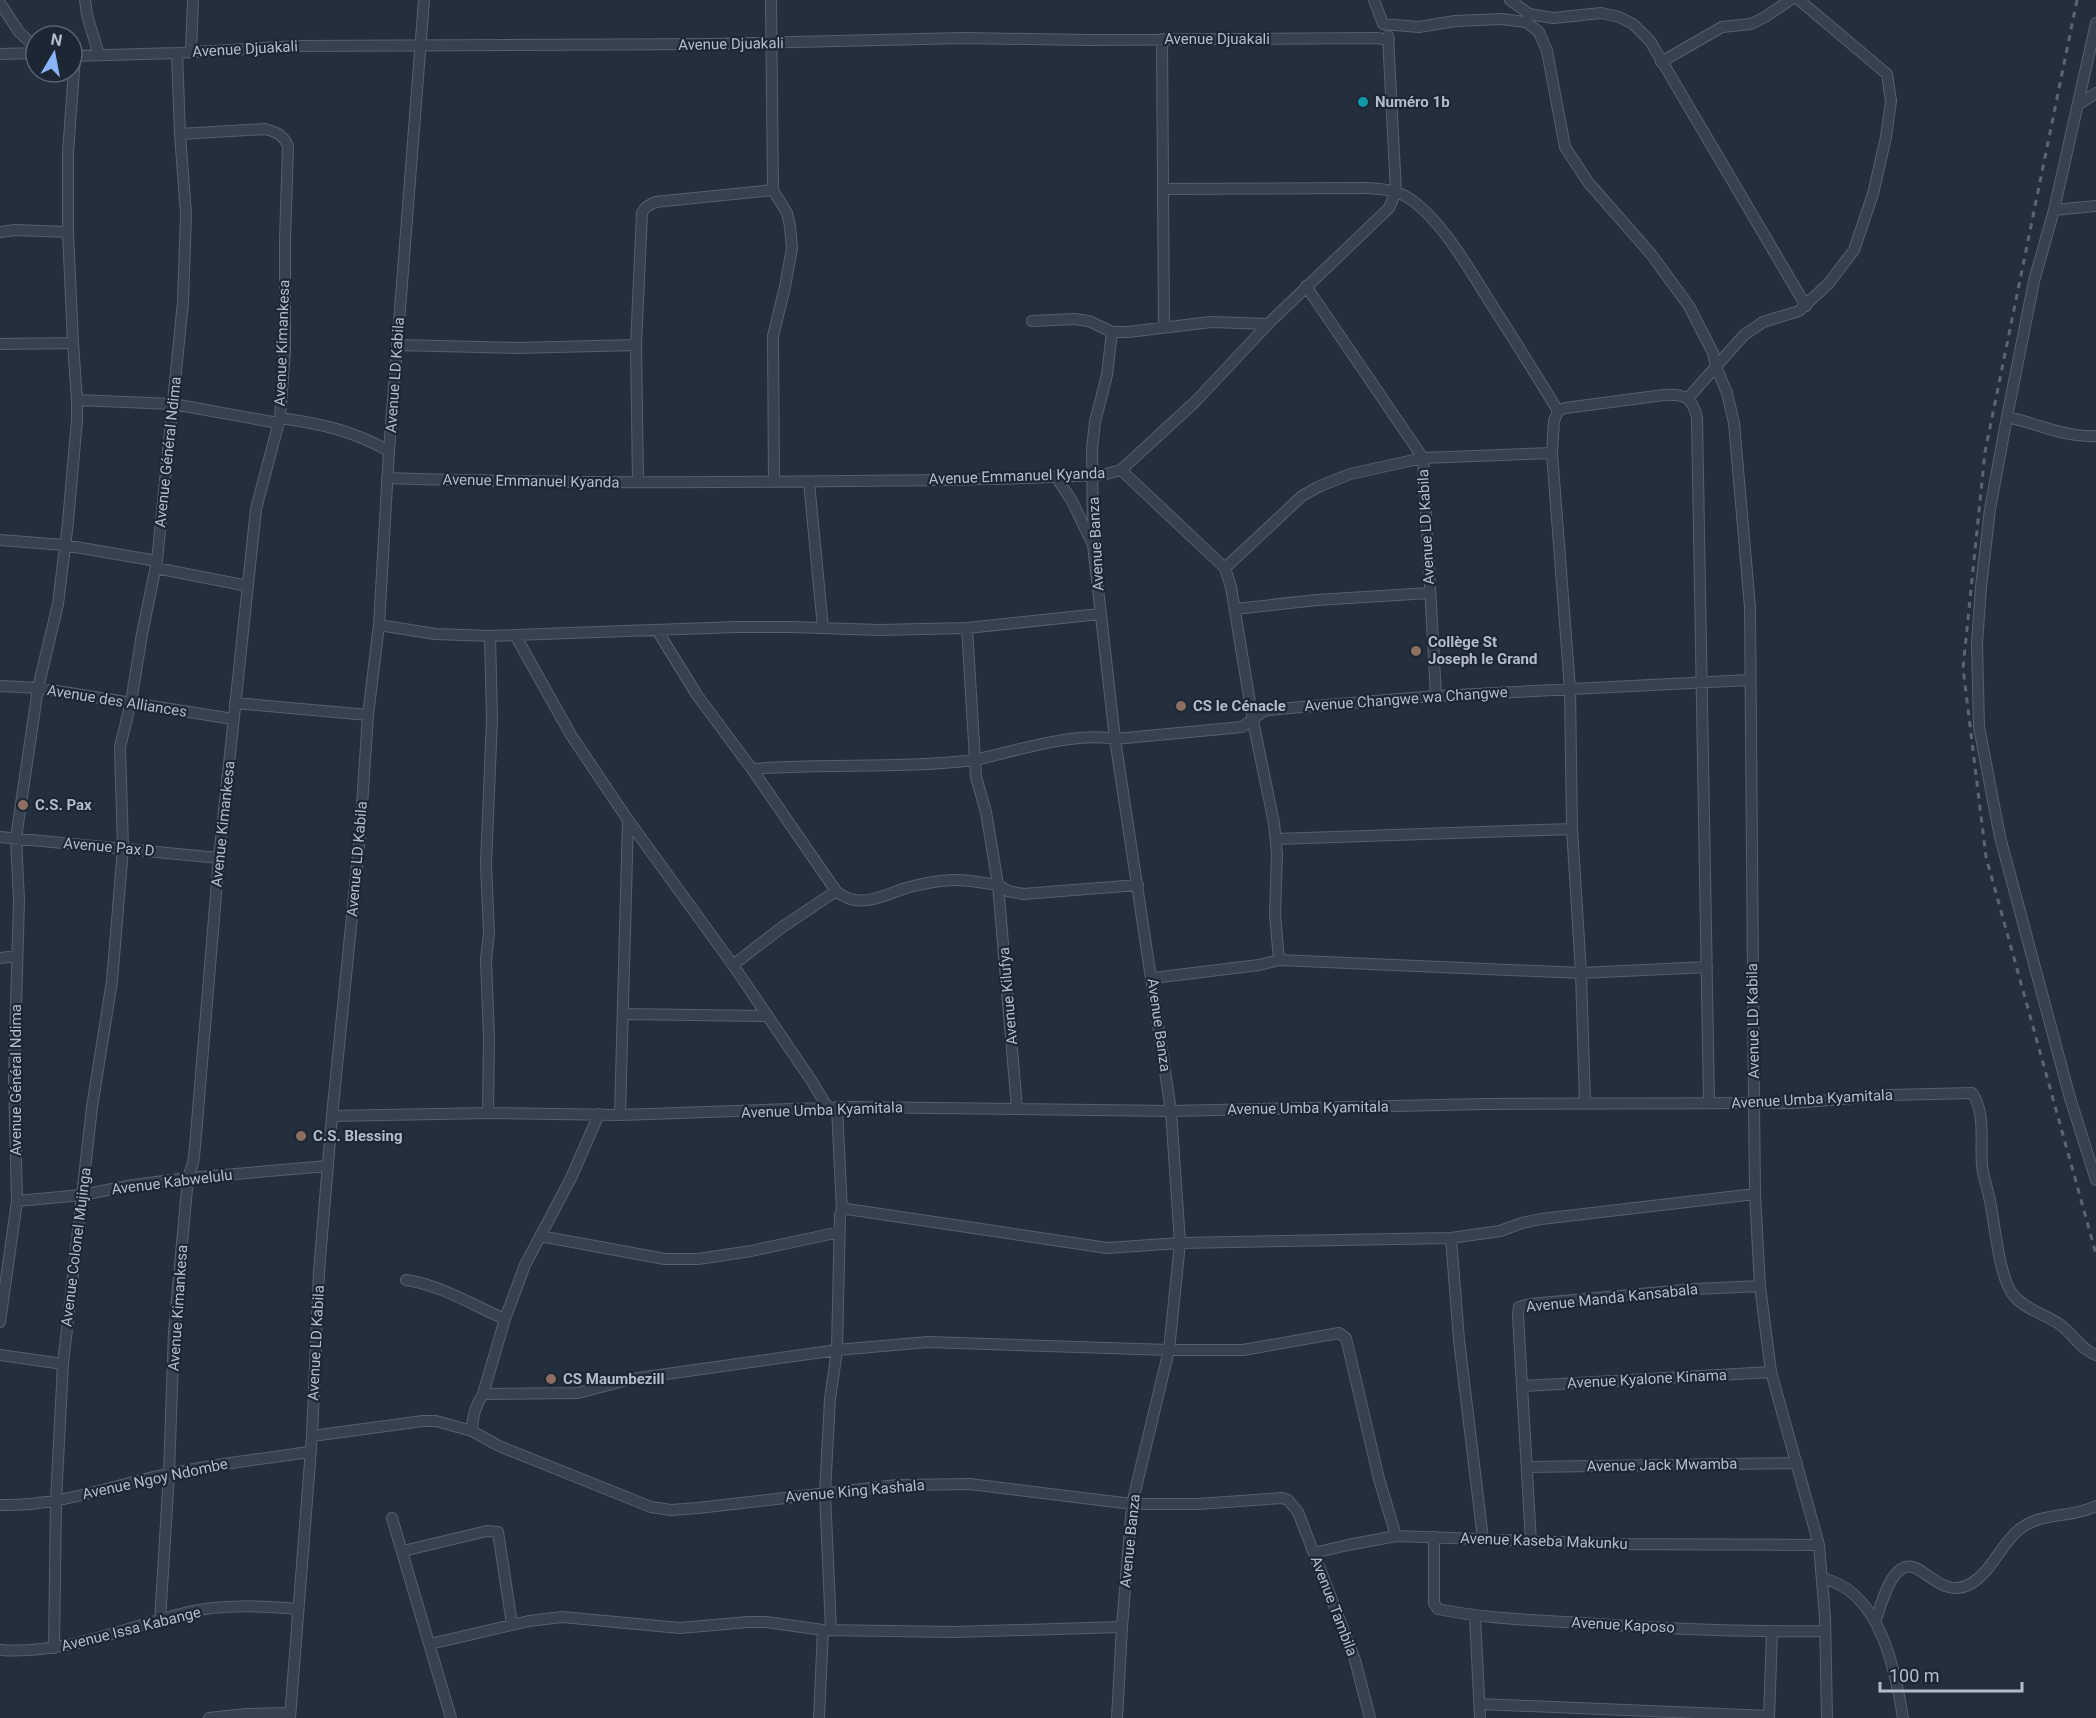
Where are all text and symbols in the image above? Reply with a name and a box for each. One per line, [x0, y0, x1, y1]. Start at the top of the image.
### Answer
north arrow [24, 24, 84, 84]
text: N [49, 29, 64, 50]
street label: Avenue Djuakali [1164, 30, 1270, 48]
street label: Avenue Djuakali [678, 34, 784, 54]
street label: Avenue Djuakali [192, 37, 298, 61]
place label: Numéro 1b [1375, 93, 1450, 111]
marker: Numéro 1b [1356, 95, 1370, 109]
street label: Avenue Kimankesa [271, 279, 293, 407]
street label: Avenue LD Kabila [382, 317, 408, 433]
street label: Avenue Général Ndima [151, 376, 185, 528]
street label: Avenue Emmanuel Kyanda [928, 464, 1106, 488]
street label: Avenue LD Kabila [1414, 469, 1438, 585]
street label: Avenue Emmanuel Kyanda [442, 470, 620, 492]
street label: Avenue Banza [1085, 497, 1107, 591]
place label: Collège St Joseph le Grand [1428, 633, 1537, 668]
marker: Collège St Joseph le Grand [1409, 644, 1423, 658]
street label: Avenue des Alliances [46, 681, 188, 721]
street label: Avenue Changwe wa Changwe [1304, 683, 1508, 715]
place label: CS le Cénacle [1193, 697, 1286, 715]
marker: CS le Cénacle [1174, 699, 1188, 713]
street label: Avenue Kimankesa [207, 760, 239, 888]
place label: C.S. Pax [35, 796, 92, 814]
marker: C.S. Pax [16, 798, 30, 812]
street label: Avenue LD Kabila [343, 800, 371, 918]
street label: Avenue Pax D [63, 834, 155, 860]
street label: Avenue Kilufya [995, 946, 1021, 1046]
street label: Avenue LD Kabila [1743, 963, 1763, 1079]
street label: Avenue Banza [1144, 977, 1174, 1073]
street label: Avenue Général Ndima [7, 1004, 25, 1156]
street label: Avenue Umba Kyamitala [1731, 1086, 1893, 1112]
street label: Avenue Umba Kyamitala [741, 1098, 903, 1122]
street label: Avenue Umba Kyamitala [1227, 1098, 1389, 1118]
place label: C.S. Blessing [313, 1127, 402, 1145]
marker: C.S. Blessing [294, 1129, 308, 1143]
street label: Avenue Colonel Mujinga [57, 1166, 95, 1328]
street label: Avenue Kabwelulu [110, 1166, 234, 1198]
street label: Avenue Kimankesa [165, 1244, 191, 1372]
street label: Avenue Manda Kansabala [1525, 1280, 1699, 1316]
street label: Avenue LD Kabila [304, 1285, 328, 1401]
street label: Avenue Kyalone Kinama [1567, 1366, 1727, 1392]
place label: CS Maumbezill [563, 1370, 664, 1388]
marker: CS Maumbezill [544, 1372, 558, 1386]
street label: Avenue Ngoy Ndombe [81, 1455, 229, 1503]
street label: Avenue Jack Mwamba [1587, 1455, 1737, 1475]
street label: Avenue King Kashala [785, 1476, 925, 1506]
street label: Avenue Banza [1116, 1493, 1144, 1589]
street label: Avenue Kaseba Makunku [1460, 1529, 1628, 1553]
street label: Avenue Tambila [1307, 1553, 1361, 1659]
street label: Avenue Issa Kabange [59, 1603, 203, 1655]
street label: Avenue Kaposo [1571, 1613, 1675, 1637]
scale bar [1880, 1655, 2022, 1693]
text: 100 m [1889, 1665, 1940, 1686]

